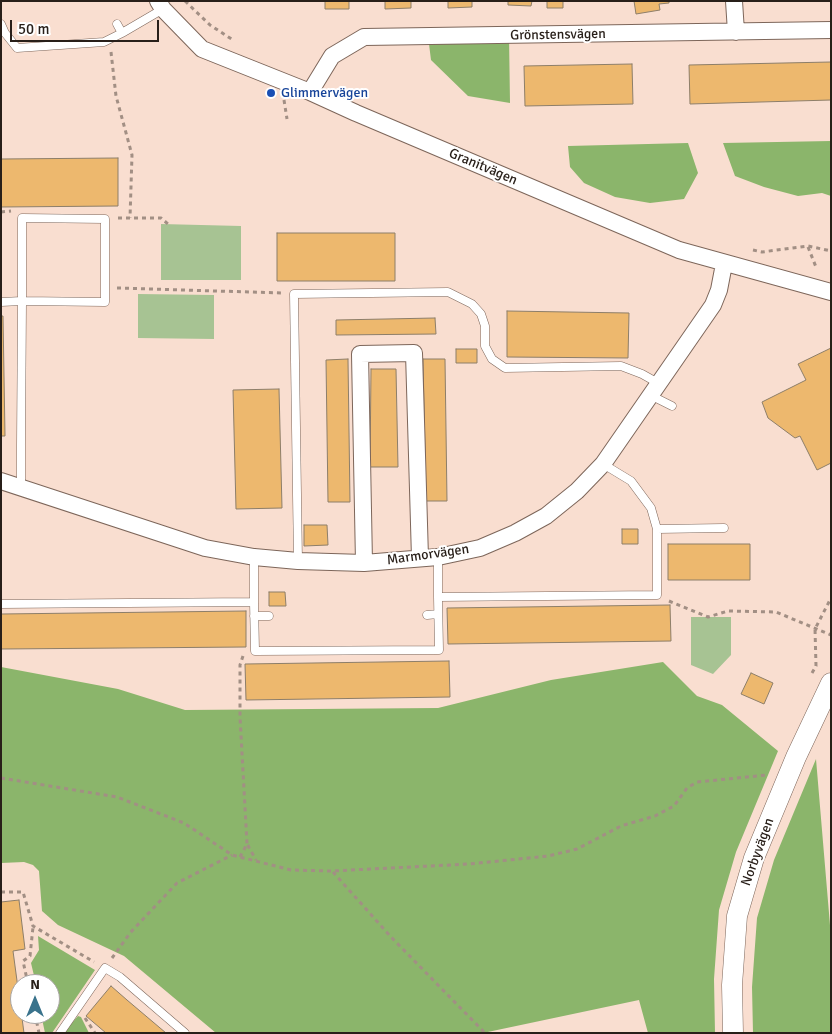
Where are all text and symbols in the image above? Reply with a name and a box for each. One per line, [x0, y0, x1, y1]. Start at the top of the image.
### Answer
scale bar [12, 10, 161, 42]
text: 50 m [18, 20, 49, 38]
street label: Grönstensvägen [510, 26, 606, 44]
place label: Glimmervägen [281, 85, 368, 101]
marker: Glimmervägen [265, 87, 277, 99]
street label: Granitvägen [446, 145, 520, 189]
street label: Marmorvägen [386, 541, 470, 569]
street label: Norbyvägen [738, 816, 778, 888]
north arrow [10, 974, 60, 1024]
text: N [30, 976, 40, 993]

